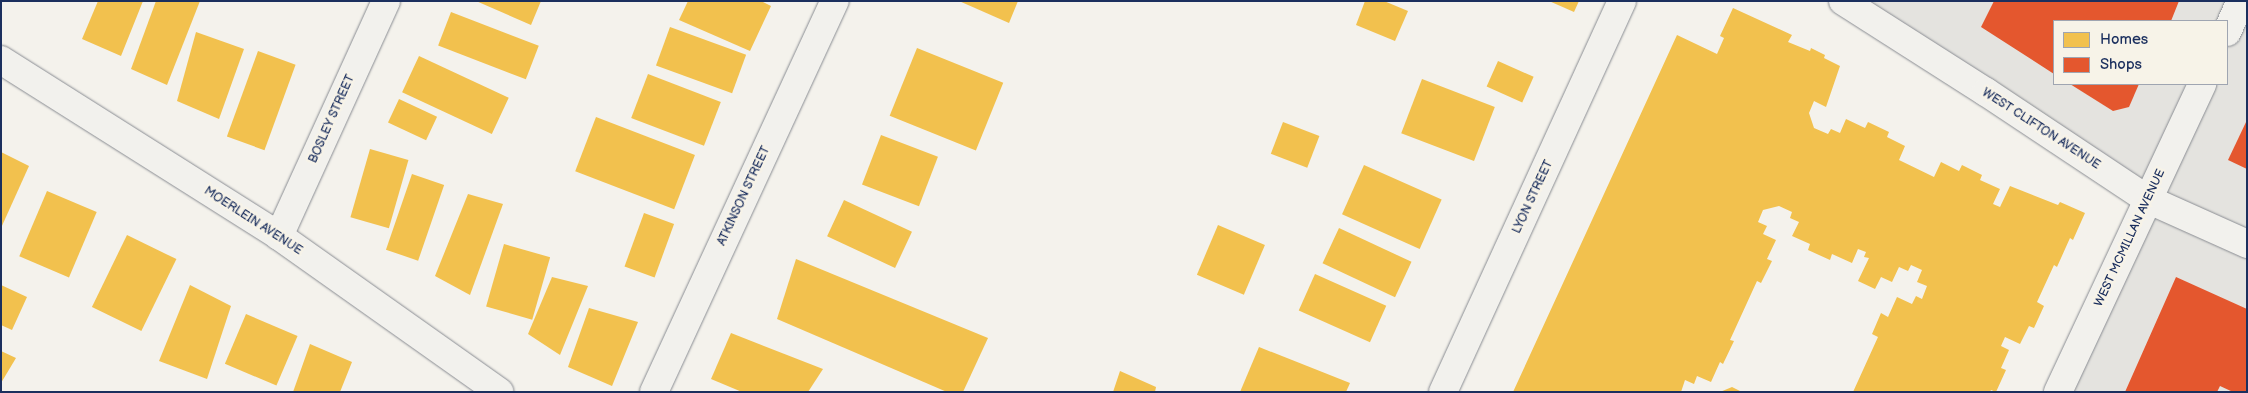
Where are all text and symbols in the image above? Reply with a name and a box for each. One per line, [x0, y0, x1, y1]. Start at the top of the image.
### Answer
legend [2053, 20, 2228, 85]
text: Homes [2100, 30, 2148, 49]
text: Shops [2100, 55, 2142, 74]
street label: BOSLEY STREET [306, 72, 358, 166]
street label: WEST CLIFTON AVENUE [1979, 85, 2103, 173]
street label: ATKINSON STREET [715, 144, 773, 248]
street label: LYON STREET [1510, 158, 1556, 236]
street label: WEST MCMILLAN AVENUE [2092, 167, 2168, 309]
street label: MOERLEIN AVENUE [201, 184, 305, 258]

